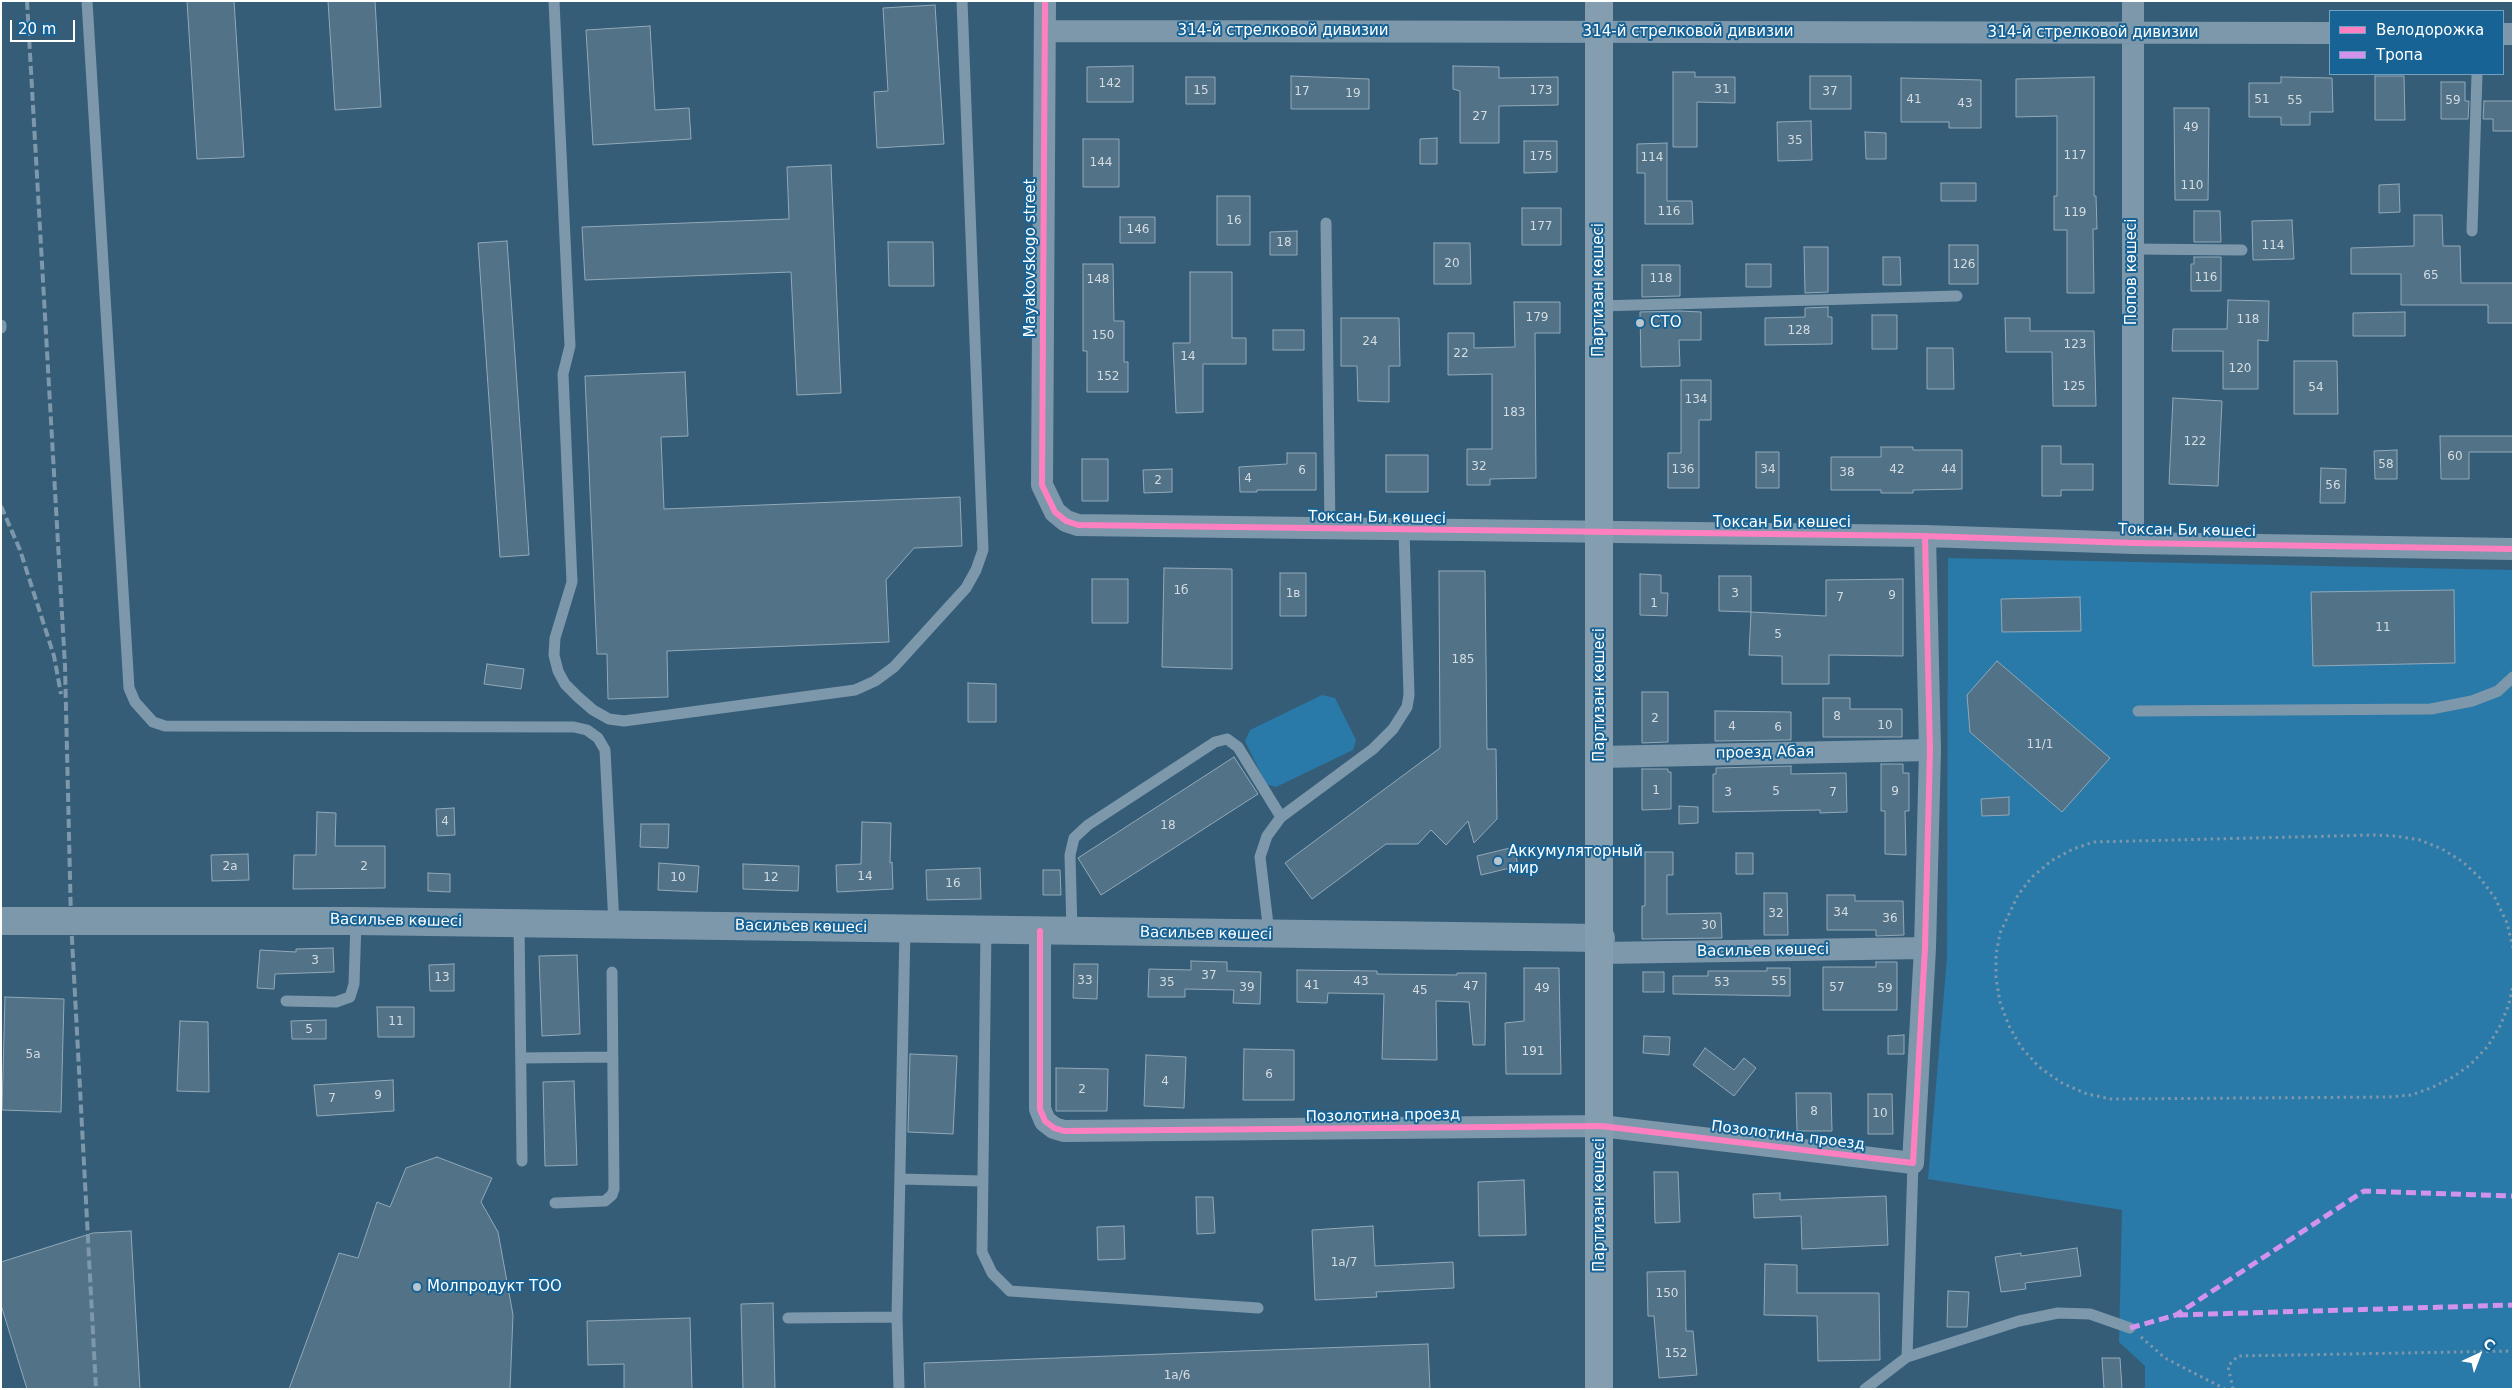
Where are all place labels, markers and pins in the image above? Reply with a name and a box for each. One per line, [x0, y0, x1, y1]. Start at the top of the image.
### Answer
place label: СТО [1650, 314, 1681, 332]
marker: СТО [1634, 317, 1646, 329]
place label: Аккумуляторный мир [1508, 843, 1643, 878]
marker: Аккумуляторный мир [1492, 855, 1504, 867]
place label: Молпродукт ТОО [427, 1278, 562, 1296]
marker: Молпродукт ТОО [411, 1281, 423, 1293]

